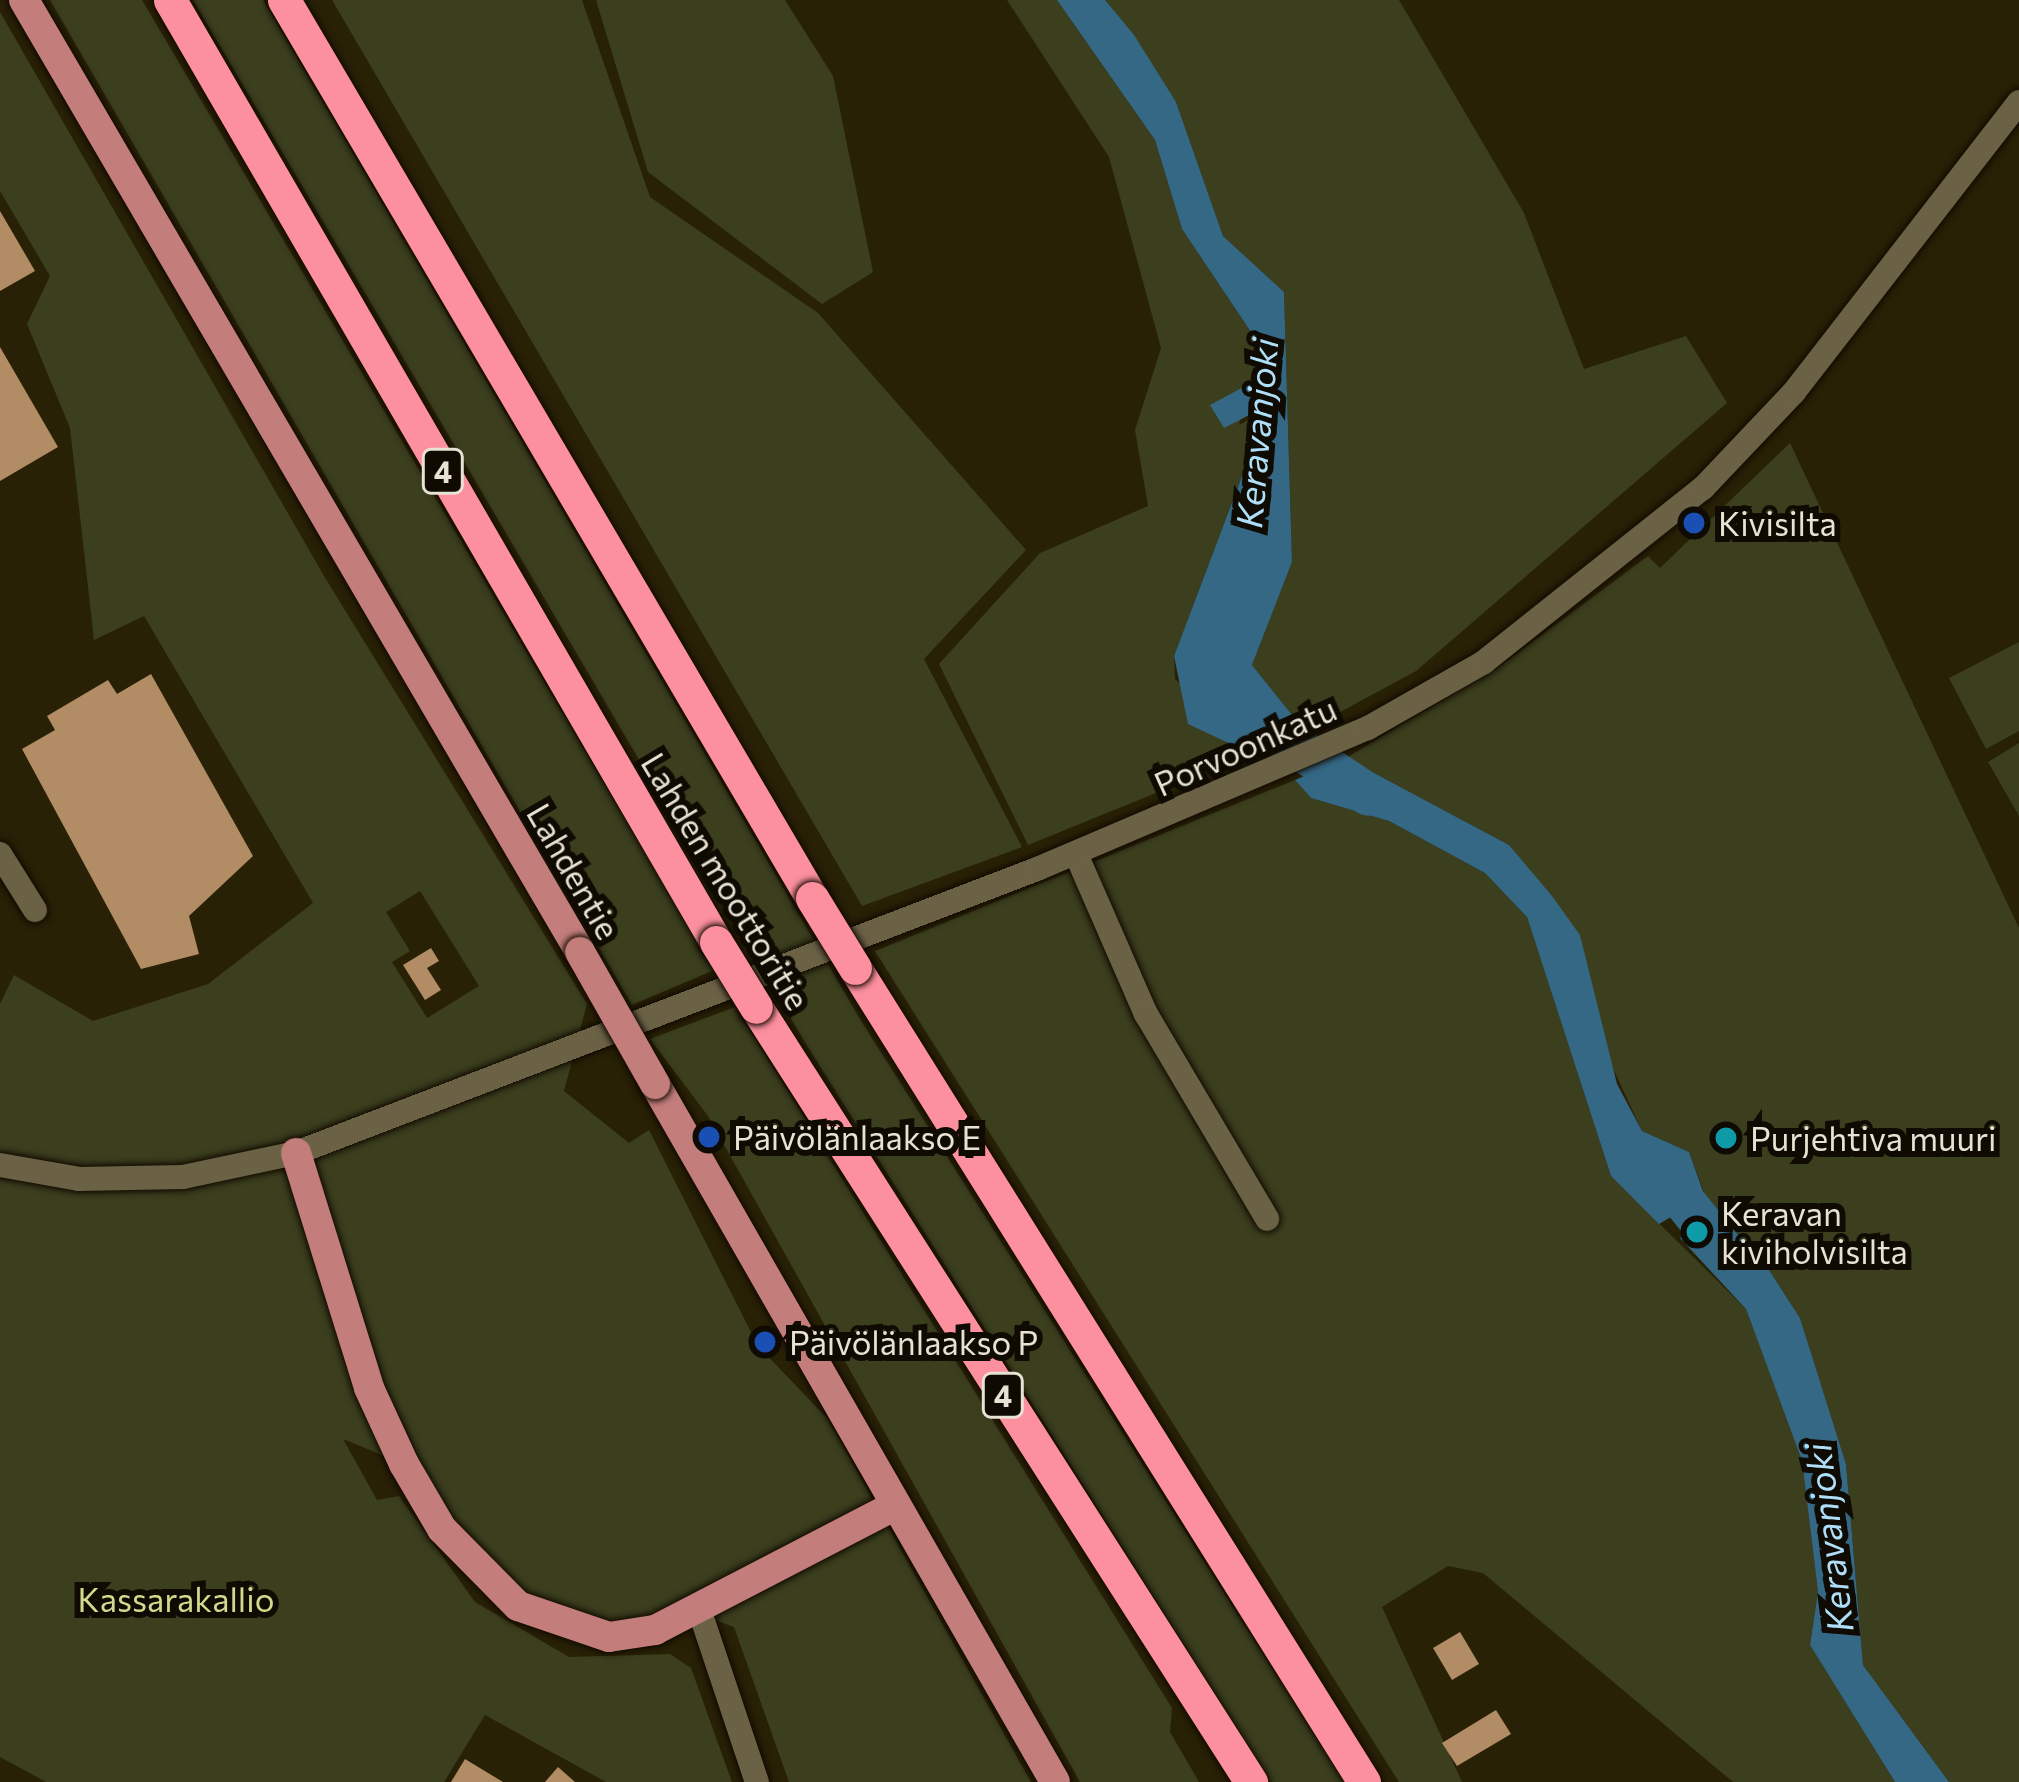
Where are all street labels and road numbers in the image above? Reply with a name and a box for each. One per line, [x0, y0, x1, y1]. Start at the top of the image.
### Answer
road number: 4 [419, 447, 467, 495]
street label: Porvoonkatu [1148, 688, 1342, 804]
street label: Lahden moottoritie [634, 746, 818, 1016]
street label: Lahdentie [519, 796, 629, 946]
road number: 4 [979, 1371, 1027, 1419]

